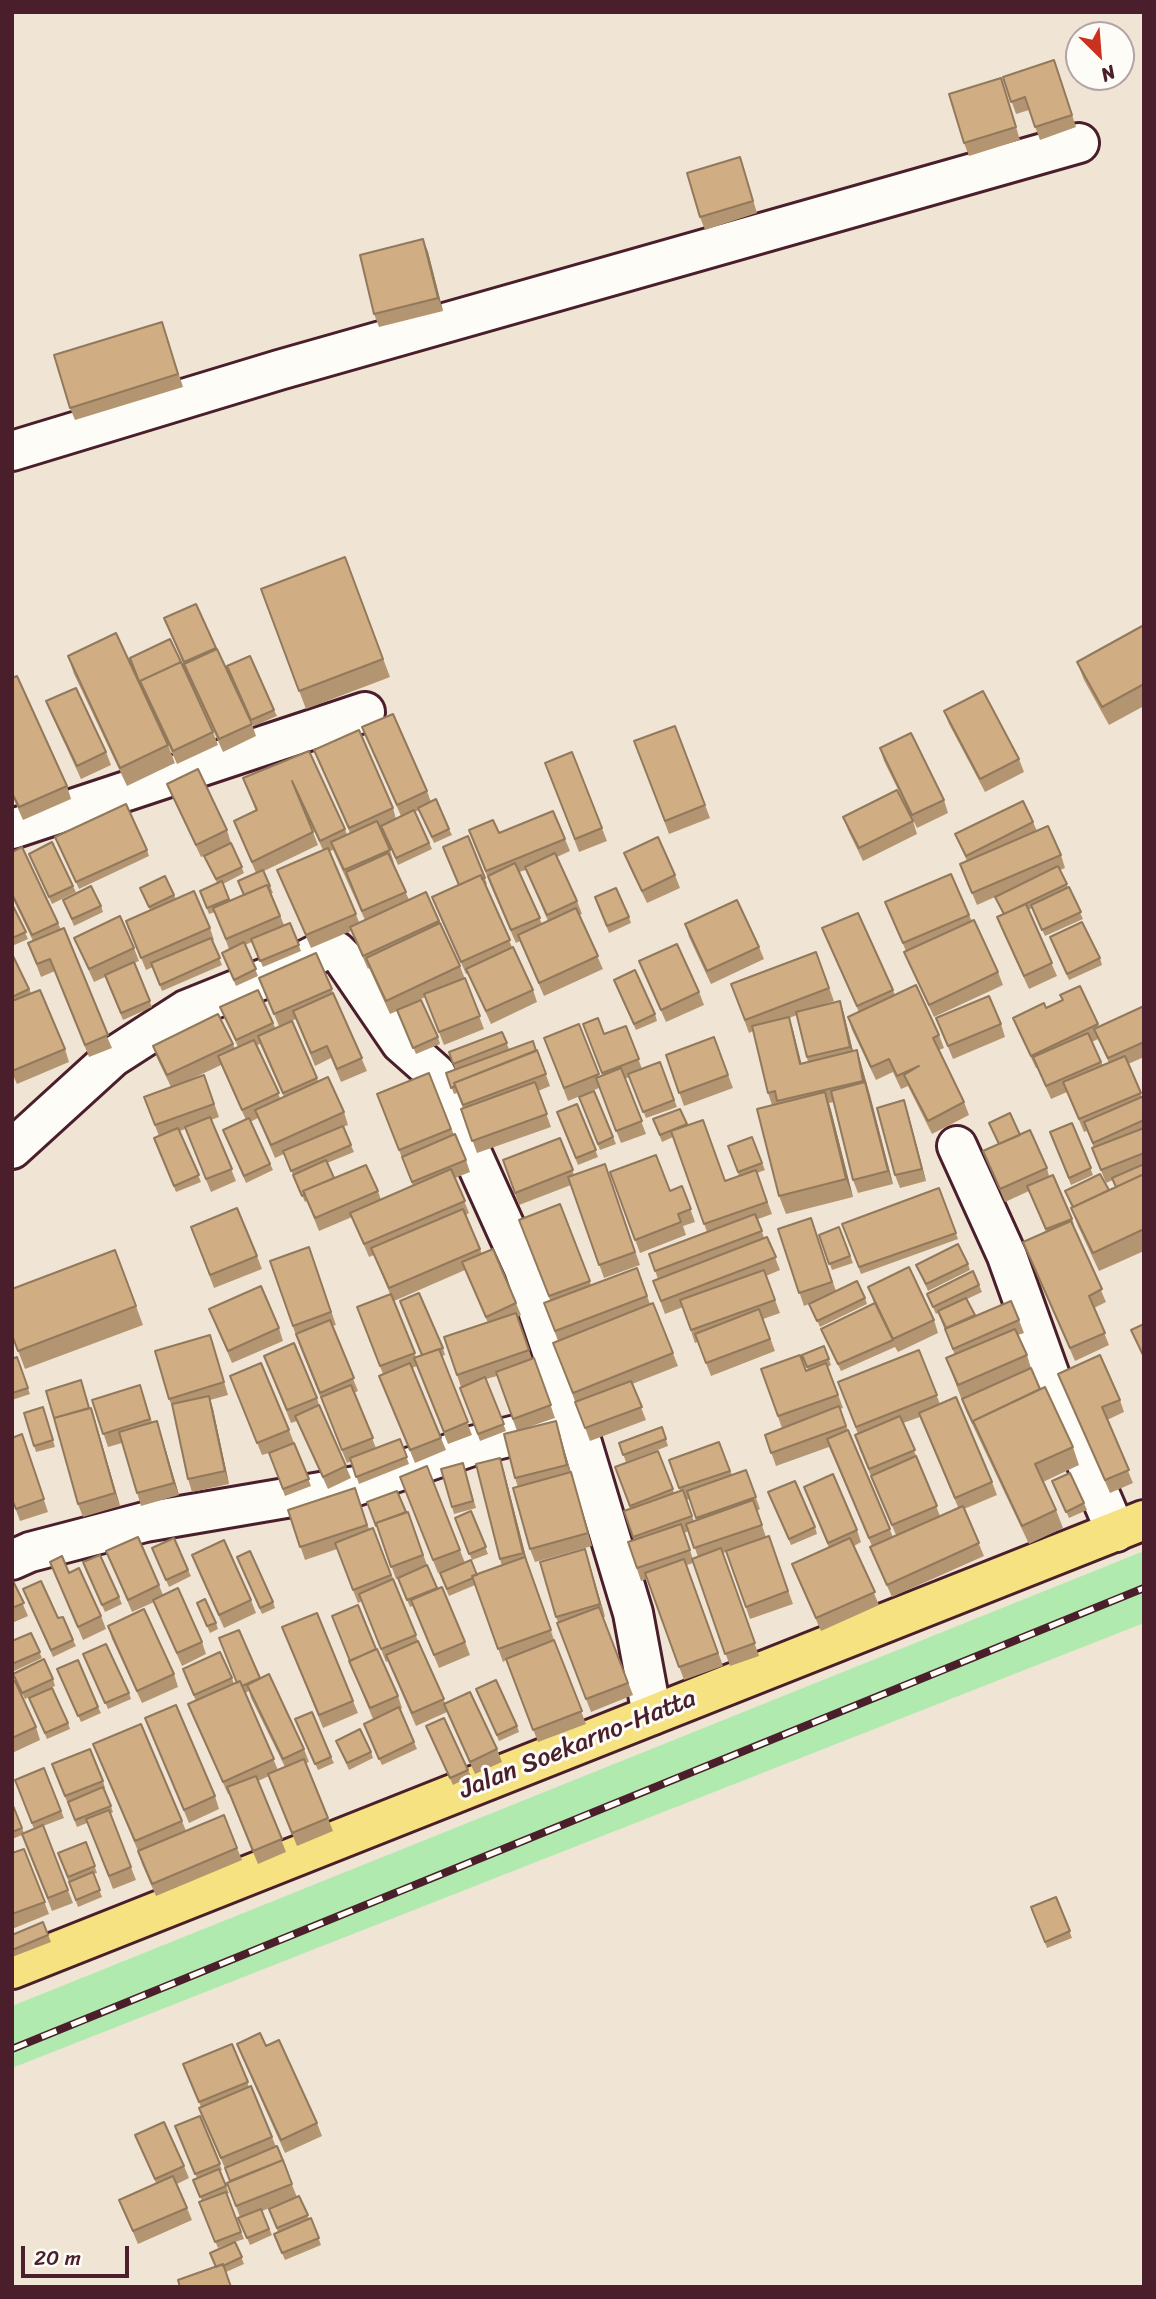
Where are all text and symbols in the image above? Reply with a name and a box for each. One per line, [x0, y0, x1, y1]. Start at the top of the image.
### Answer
north arrow [1065, 21, 1135, 91]
text: N [1095, 56, 1121, 91]
street label: Jalan Soekarno-Hatta [455, 1683, 701, 1807]
scale bar [24, 2232, 133, 2276]
text: 20 m [34, 2239, 81, 2277]

